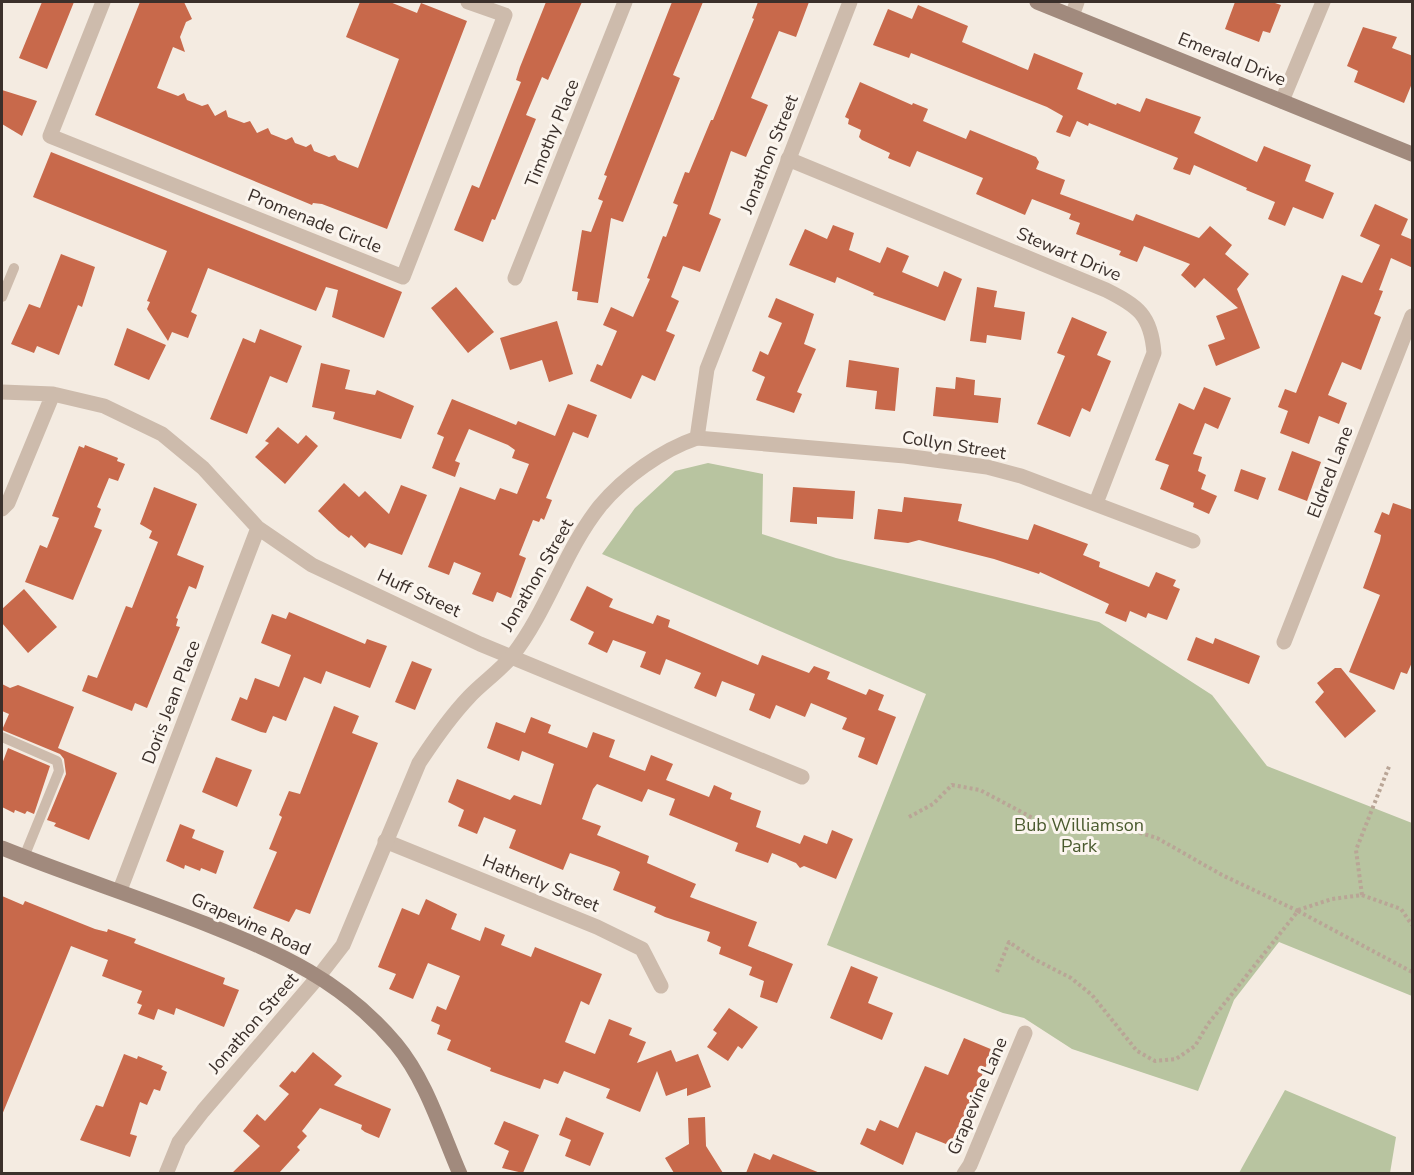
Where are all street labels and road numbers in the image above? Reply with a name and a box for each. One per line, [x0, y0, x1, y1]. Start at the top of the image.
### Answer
street label: Emerald Drive [1174, 26, 1290, 92]
street label: Timothy Place [519, 75, 585, 191]
street label: Jonathon Street [734, 90, 804, 218]
street label: Promenade Circle [244, 183, 386, 259]
street label: Stewart Drive [1013, 221, 1125, 287]
street label: Eldred Lane [1302, 423, 1358, 521]
street label: Collyn Street [900, 425, 1008, 465]
street label: Jonathon Street [495, 514, 579, 636]
street label: Huff Street [373, 563, 465, 623]
street label: Doris Jean Place [136, 637, 206, 767]
street label: Hatherly Street [479, 849, 604, 918]
street label: Grapevine Road [187, 887, 315, 961]
street label: Jonathon Street [202, 967, 304, 1079]
street label: Grapevine Lane [941, 1033, 1013, 1159]

